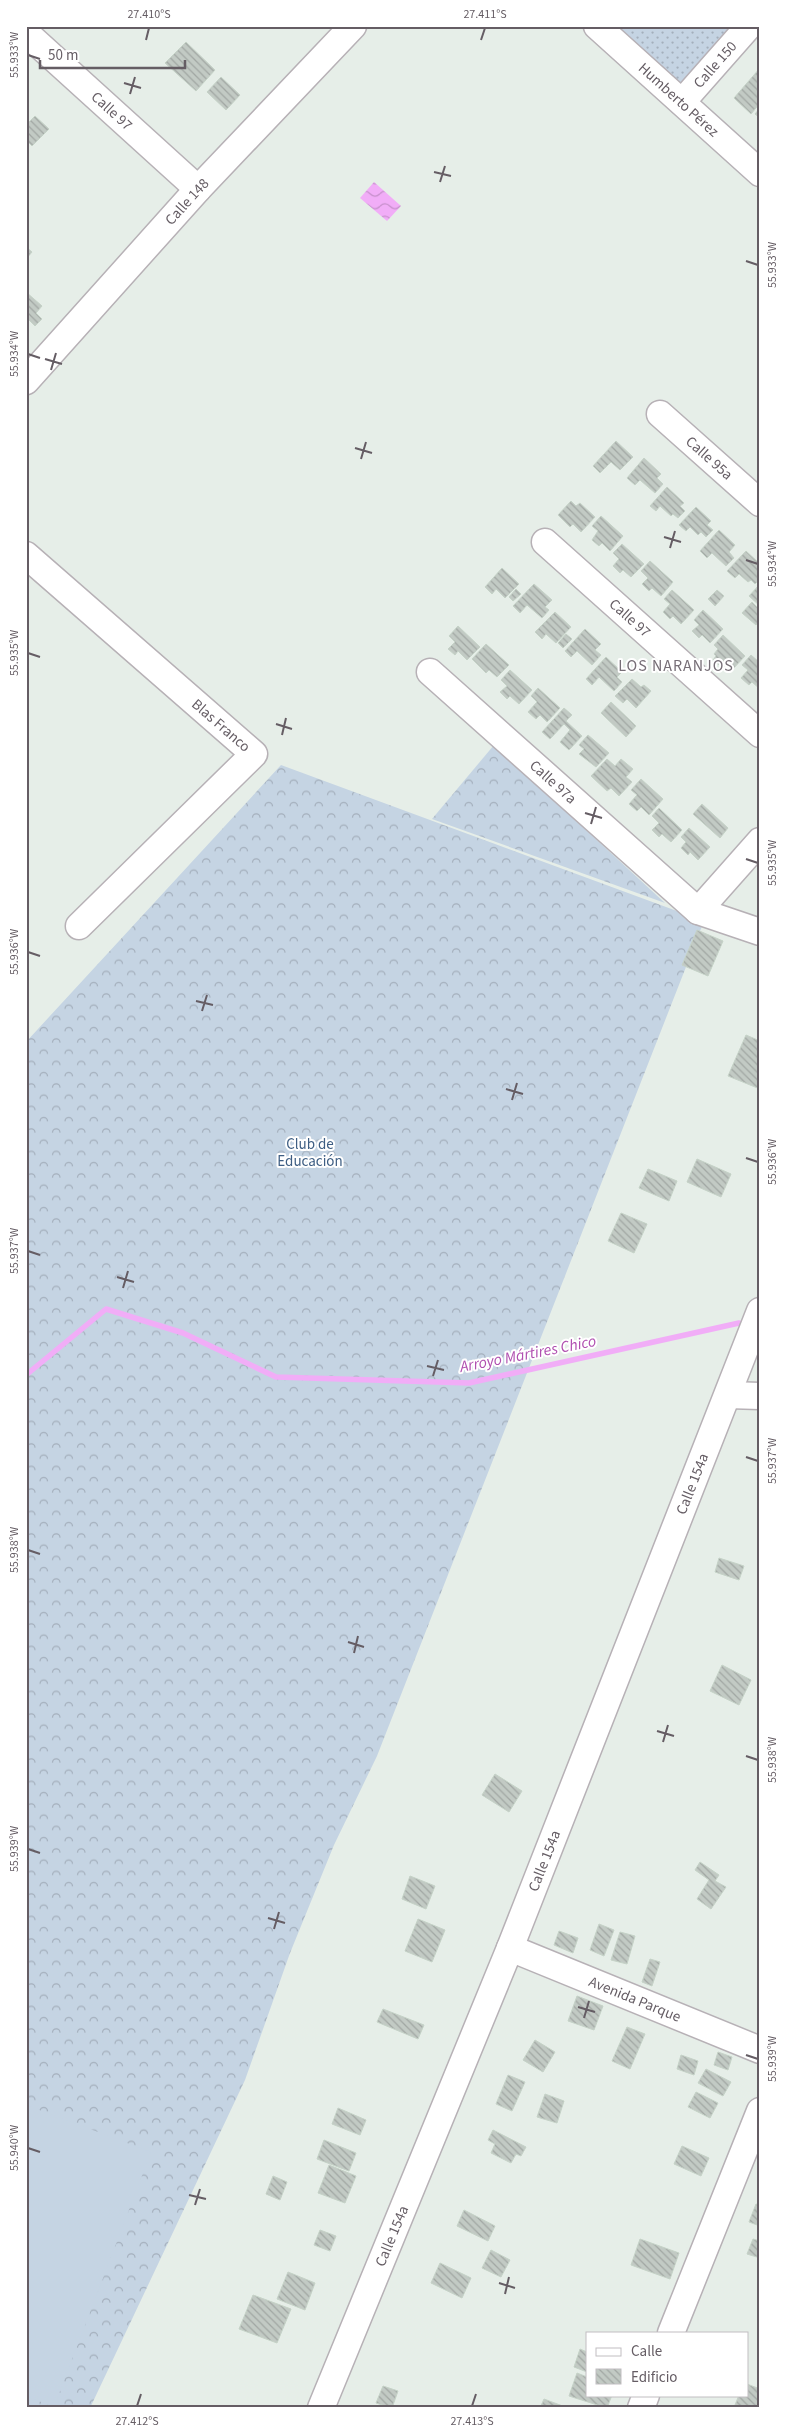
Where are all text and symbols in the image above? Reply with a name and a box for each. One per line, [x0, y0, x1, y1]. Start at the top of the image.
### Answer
text: 27.410°S [127, 6, 171, 23]
text: 27.411°S [463, 6, 507, 23]
text: 55.933°W [6, 31, 23, 78]
street label: Calle 150 [688, 36, 742, 93]
scale bar [40, 38, 185, 70]
text: 50 m [48, 45, 78, 66]
street label: Humberto Pérez [634, 58, 724, 142]
street label: Calle 97 [87, 87, 137, 135]
street label: Calle 148 [160, 173, 214, 230]
text: 55.933°W [764, 241, 781, 288]
text: 55.934°W [6, 330, 23, 377]
street label: Calle 95a [681, 431, 737, 485]
text: 55.934°W [764, 540, 781, 587]
street label: Calle 97 [605, 594, 655, 642]
text: 55.935°W [6, 629, 23, 676]
district label: LOS NARANJOS [618, 655, 734, 677]
street label: Blas Franco [187, 694, 255, 757]
street label: Calle 97a [525, 755, 581, 809]
text: 55.935°W [764, 839, 781, 886]
text: 55.936°W [6, 928, 23, 975]
park label: Club de Educación [277, 1134, 343, 1172]
text: 55.936°W [764, 1138, 781, 1185]
text: 55.937°W [6, 1227, 23, 1274]
water label: Arroyo Mártires Chico [457, 1330, 598, 1378]
text: 55.937°W [764, 1437, 781, 1484]
street label: Calle 154a [671, 1450, 714, 1518]
text: 55.938°W [6, 1526, 23, 1573]
text: 55.938°W [764, 1736, 781, 1783]
text: 55.939°W [6, 1825, 23, 1872]
street label: Calle 154a [523, 1827, 566, 1895]
street label: Avenida Parque [586, 1971, 684, 2027]
text: 55.939°W [764, 2035, 781, 2082]
text: 55.940°W [6, 2124, 23, 2171]
street label: Calle 154a [370, 2202, 414, 2270]
legend [586, 2332, 748, 2396]
text: Calle [631, 2341, 662, 2362]
text: Edificio [631, 2367, 678, 2388]
text: 27.412°S [115, 2413, 159, 2430]
text: 27.413°S [450, 2413, 494, 2430]

